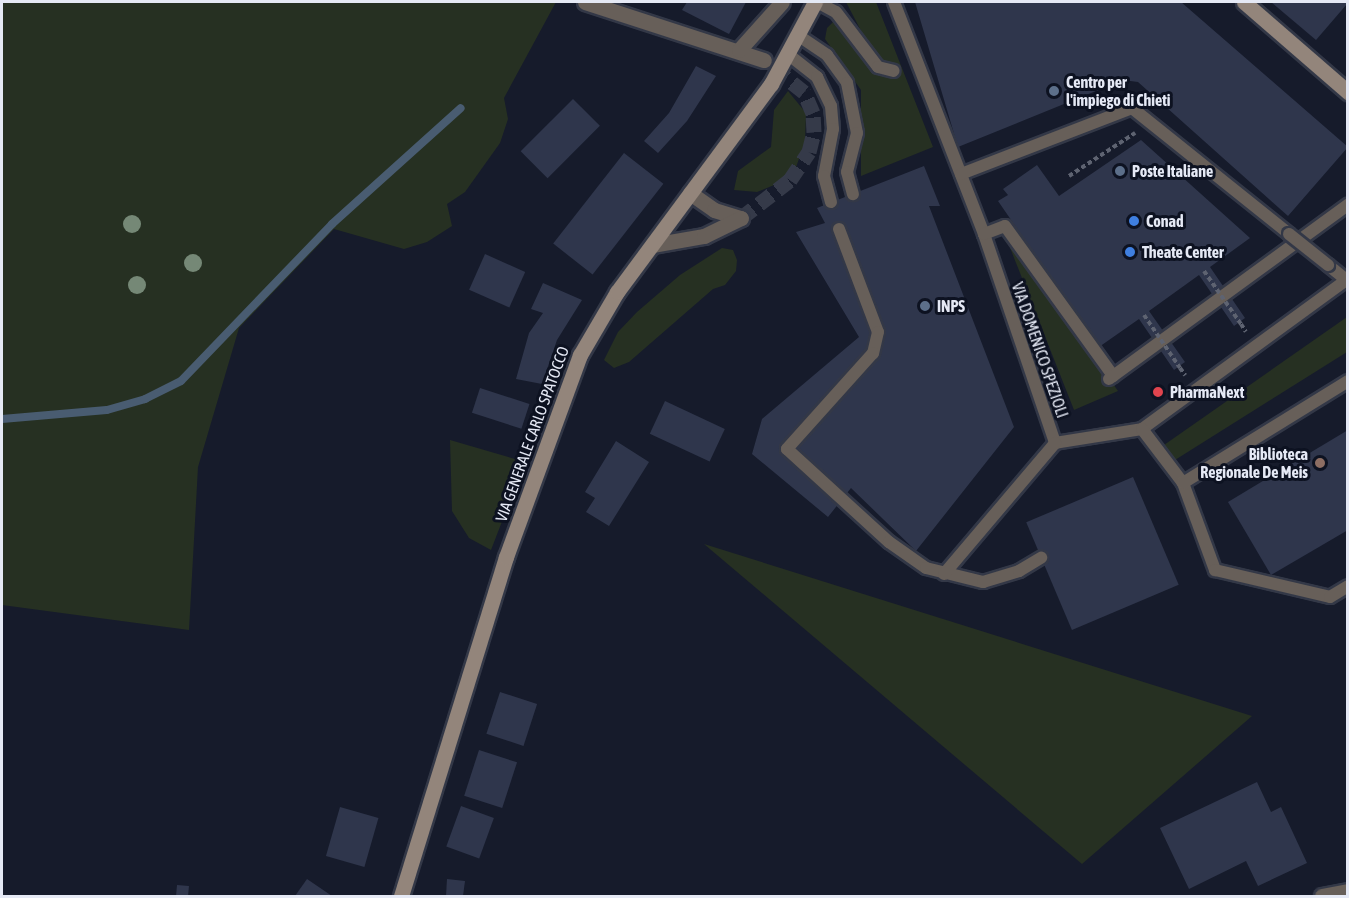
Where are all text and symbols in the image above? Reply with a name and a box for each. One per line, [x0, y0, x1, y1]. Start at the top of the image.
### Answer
place label: Centro per l'impiego di Chieti [1066, 72, 1171, 110]
marker: Centro per l'impiego di Chieti [1047, 84, 1061, 98]
place label: Poste Italiane [1132, 161, 1213, 181]
marker: Poste Italiane [1113, 164, 1127, 178]
place label: Conad [1146, 211, 1184, 231]
marker: Conad [1127, 214, 1141, 228]
place label: Theate Center [1142, 242, 1224, 262]
marker: Theate Center [1123, 245, 1137, 259]
street label: VIA DOMENICO SPEZIOLI [1008, 280, 1072, 420]
place label: INPS [937, 296, 965, 316]
marker: INPS [918, 299, 932, 313]
street label: VIA GENERALE CARLO SPATOCCO [491, 344, 573, 524]
place label: PharmaNext [1170, 382, 1244, 402]
marker: PharmaNext [1151, 385, 1165, 399]
place label: Biblioteca Regionale De Meis [1200, 444, 1308, 482]
marker: Biblioteca Regionale De Meis [1313, 456, 1327, 470]

